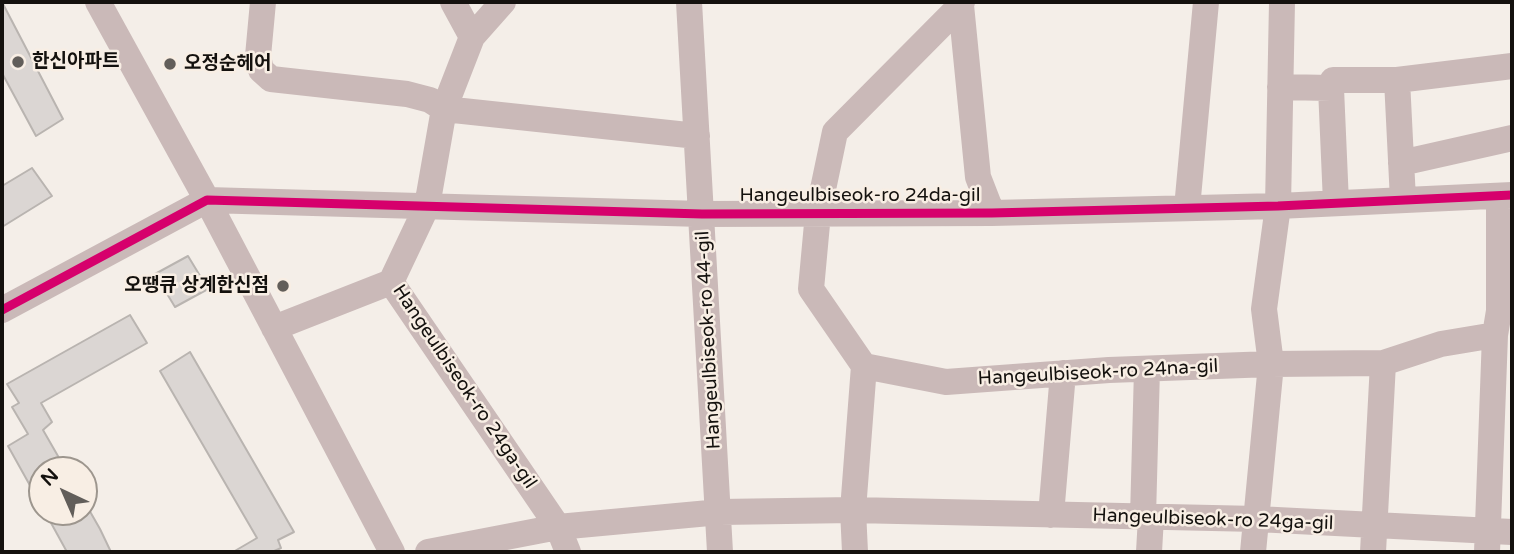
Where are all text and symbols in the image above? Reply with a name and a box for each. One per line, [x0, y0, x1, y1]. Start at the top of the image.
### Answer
place label: 한신아파트 [32, 51, 119, 73]
place label: 오정순헤어 [184, 53, 271, 75]
marker: 한신아파트 [10, 54, 26, 70]
marker: 오정순헤어 [162, 56, 178, 72]
street label: Hangeulbiseok-ro 24da-gil [739, 185, 981, 207]
street label: Hangeulbiseok-ro 44-gil [692, 230, 726, 450]
place label: 오땡큐 상계한신점 [124, 275, 269, 297]
marker: 오땡큐 상계한신점 [275, 278, 291, 294]
street label: Hangeulbiseok-ro 24ga-gil [387, 281, 541, 493]
street label: Hangeulbiseok-ro 24na-gil [977, 355, 1219, 391]
north arrow [28, 456, 98, 526]
text: N [37, 464, 63, 491]
street label: Hangeulbiseok-ro 24ga-gil [1092, 504, 1334, 536]

